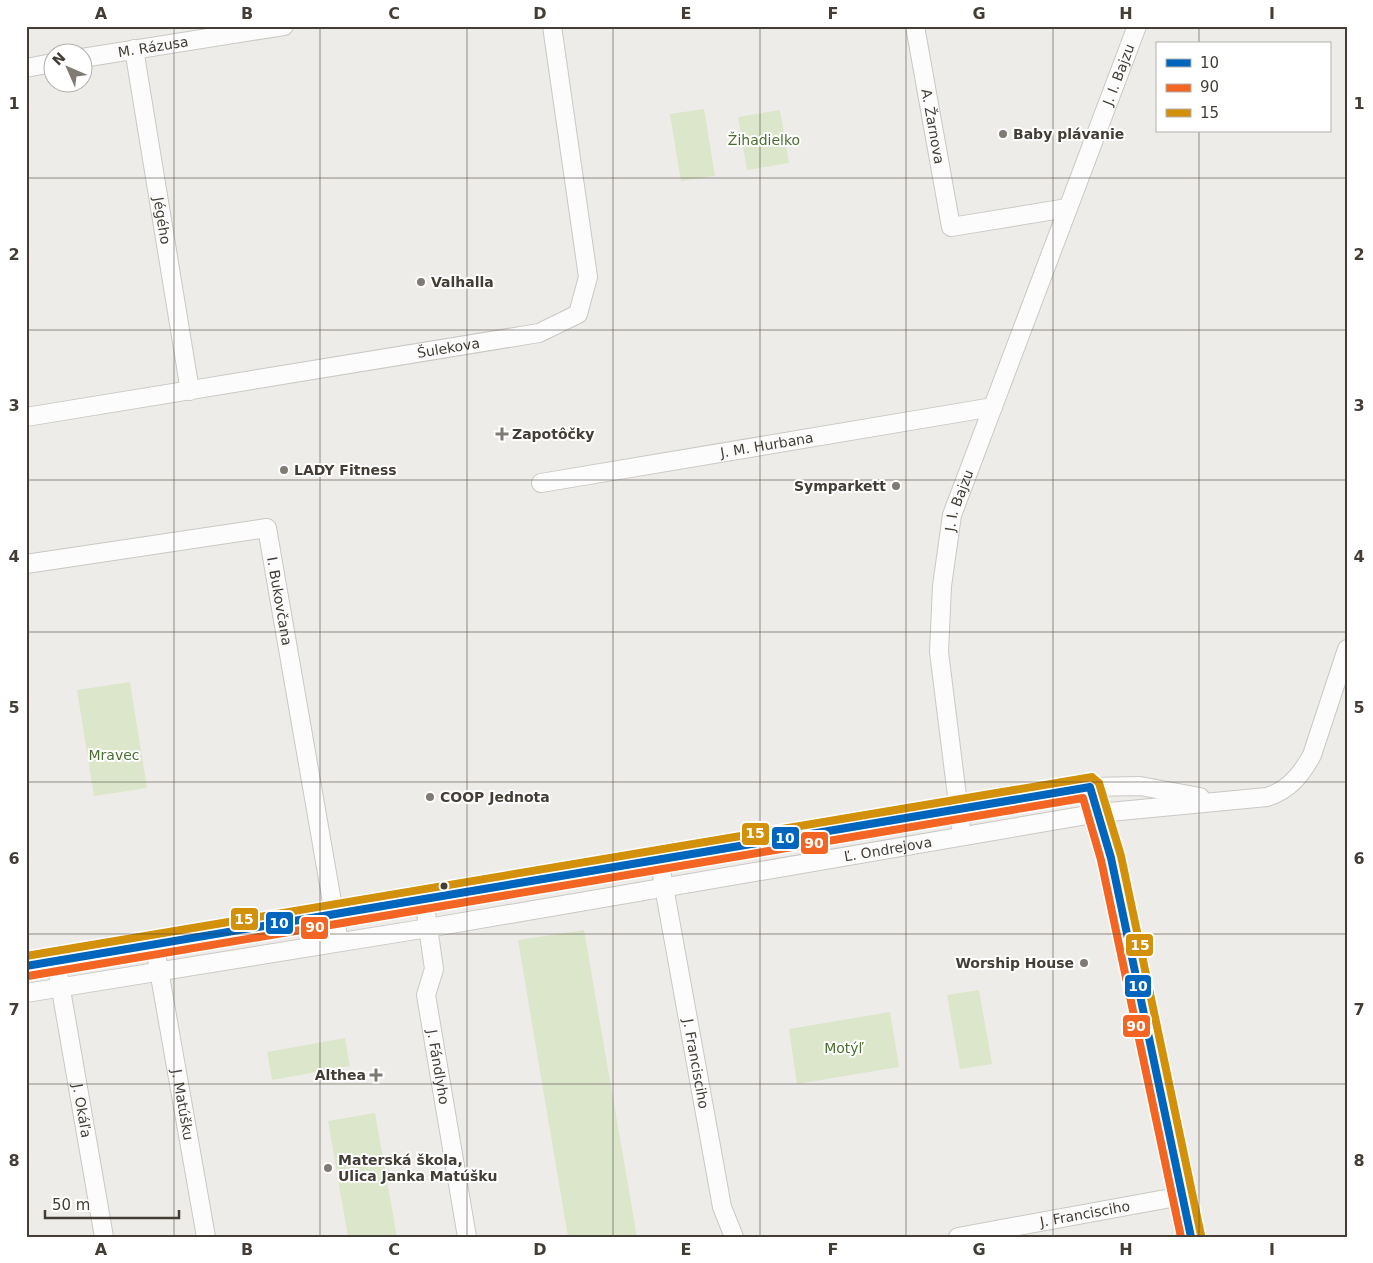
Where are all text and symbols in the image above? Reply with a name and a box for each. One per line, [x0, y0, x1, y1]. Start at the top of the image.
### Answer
text: A [95, 4, 108, 23]
text: B [241, 4, 253, 23]
text: C [388, 4, 400, 23]
text: D [533, 4, 547, 23]
text: E [681, 4, 691, 23]
text: F [828, 4, 838, 23]
text: G [972, 4, 986, 23]
text: H [1119, 4, 1133, 23]
text: I [1269, 4, 1275, 23]
street label: M. Rázusa [117, 33, 189, 60]
north arrow [42, 42, 92, 92]
street label: J. I. Bajzu [1099, 42, 1137, 109]
legend [1156, 42, 1330, 132]
text: N [49, 49, 69, 69]
text: 10 [1200, 54, 1219, 72]
text: 90 [1200, 78, 1219, 96]
street label: A. Žarnova [918, 87, 948, 165]
text: 1 [8, 94, 20, 113]
text: 1 [1353, 94, 1365, 113]
text: 15 [1200, 104, 1219, 122]
place label: Baby plávanie [1013, 126, 1124, 142]
marker: Baby plávanie [997, 128, 1009, 140]
park label: Žihadielko [728, 131, 800, 148]
street label: Jégého [150, 195, 174, 246]
text: 2 [8, 245, 20, 264]
text: 2 [1353, 245, 1365, 264]
place label: Valhalla [431, 274, 494, 290]
marker: Valhalla [415, 276, 427, 288]
street label: Šulekova [416, 335, 481, 361]
text: 3 [8, 396, 20, 415]
text: 3 [1353, 396, 1365, 415]
place label: Zapotôčky [512, 426, 594, 442]
marker: Zapotôčky [496, 428, 508, 440]
street label: J. M. Hurbana [718, 429, 815, 461]
place label: LADY Fitness [294, 462, 397, 478]
marker: LADY Fitness [278, 464, 290, 476]
street label: J. I. Bajzu [942, 467, 976, 533]
place label: Symparkett [794, 478, 886, 494]
marker: Symparkett [890, 480, 902, 492]
text: 4 [8, 547, 20, 566]
text: 4 [1353, 547, 1365, 566]
street label: I. Bukovčana [264, 556, 295, 647]
text: 5 [8, 698, 20, 717]
text: 5 [1353, 698, 1365, 717]
park label: Mravec [88, 747, 140, 763]
place label: COOP Jednota [440, 789, 550, 805]
marker: COOP Jednota [424, 791, 436, 803]
line badge: 15 [741, 822, 770, 846]
text: 15 [745, 825, 765, 841]
line badge: 10 [771, 826, 800, 850]
text: 10 [775, 830, 795, 846]
line badge: 90 [800, 831, 829, 855]
street label: Ľ. Ondrejova [843, 834, 933, 865]
text: 90 [804, 835, 824, 851]
text: 6 [8, 849, 20, 868]
text: 6 [1353, 849, 1365, 868]
unlabelled marker [439, 881, 449, 891]
line badge: 15 [230, 907, 259, 931]
text: 15 [234, 911, 254, 927]
line badge: 10 [265, 911, 294, 935]
text: 10 [269, 915, 289, 931]
line badge: 90 [300, 916, 329, 940]
text: 90 [305, 919, 325, 935]
line badge: 15 [1125, 933, 1154, 957]
text: 15 [1130, 937, 1150, 953]
place label: Worship House [955, 955, 1074, 971]
marker: Worship House [1078, 957, 1090, 969]
line badge: 10 [1124, 974, 1152, 998]
text: 10 [1128, 978, 1148, 994]
text: 7 [8, 1000, 20, 1019]
text: 7 [1353, 1000, 1365, 1019]
line badge: 90 [1122, 1014, 1151, 1038]
street label: J. Francisciho [680, 1016, 712, 1110]
text: 90 [1126, 1018, 1146, 1034]
street label: J. Fándlyho [424, 1027, 452, 1106]
park label: Motýľ [824, 1040, 865, 1056]
street label: J. Matúšku [168, 1067, 197, 1142]
place label: Althea [315, 1067, 366, 1083]
marker: Althea [370, 1069, 382, 1081]
street label: J. Okáľa [69, 1082, 95, 1139]
text: 8 [8, 1151, 20, 1170]
text: 8 [1353, 1151, 1365, 1170]
place label: Materská škola, Ulica Janka Matúšku [338, 1152, 498, 1184]
marker: Materská škola, Ulica Janka Matúšku [322, 1162, 334, 1174]
scale bar [45, 1188, 179, 1220]
text: 50 m [52, 1196, 90, 1214]
street label: J. Francisciho [1038, 1198, 1131, 1230]
text: A [95, 1240, 108, 1259]
text: B [241, 1240, 253, 1259]
text: C [388, 1240, 400, 1259]
text: D [533, 1240, 547, 1259]
text: E [681, 1240, 691, 1259]
text: F [828, 1240, 838, 1259]
text: G [972, 1240, 986, 1259]
text: H [1119, 1240, 1133, 1259]
text: I [1269, 1240, 1275, 1259]

